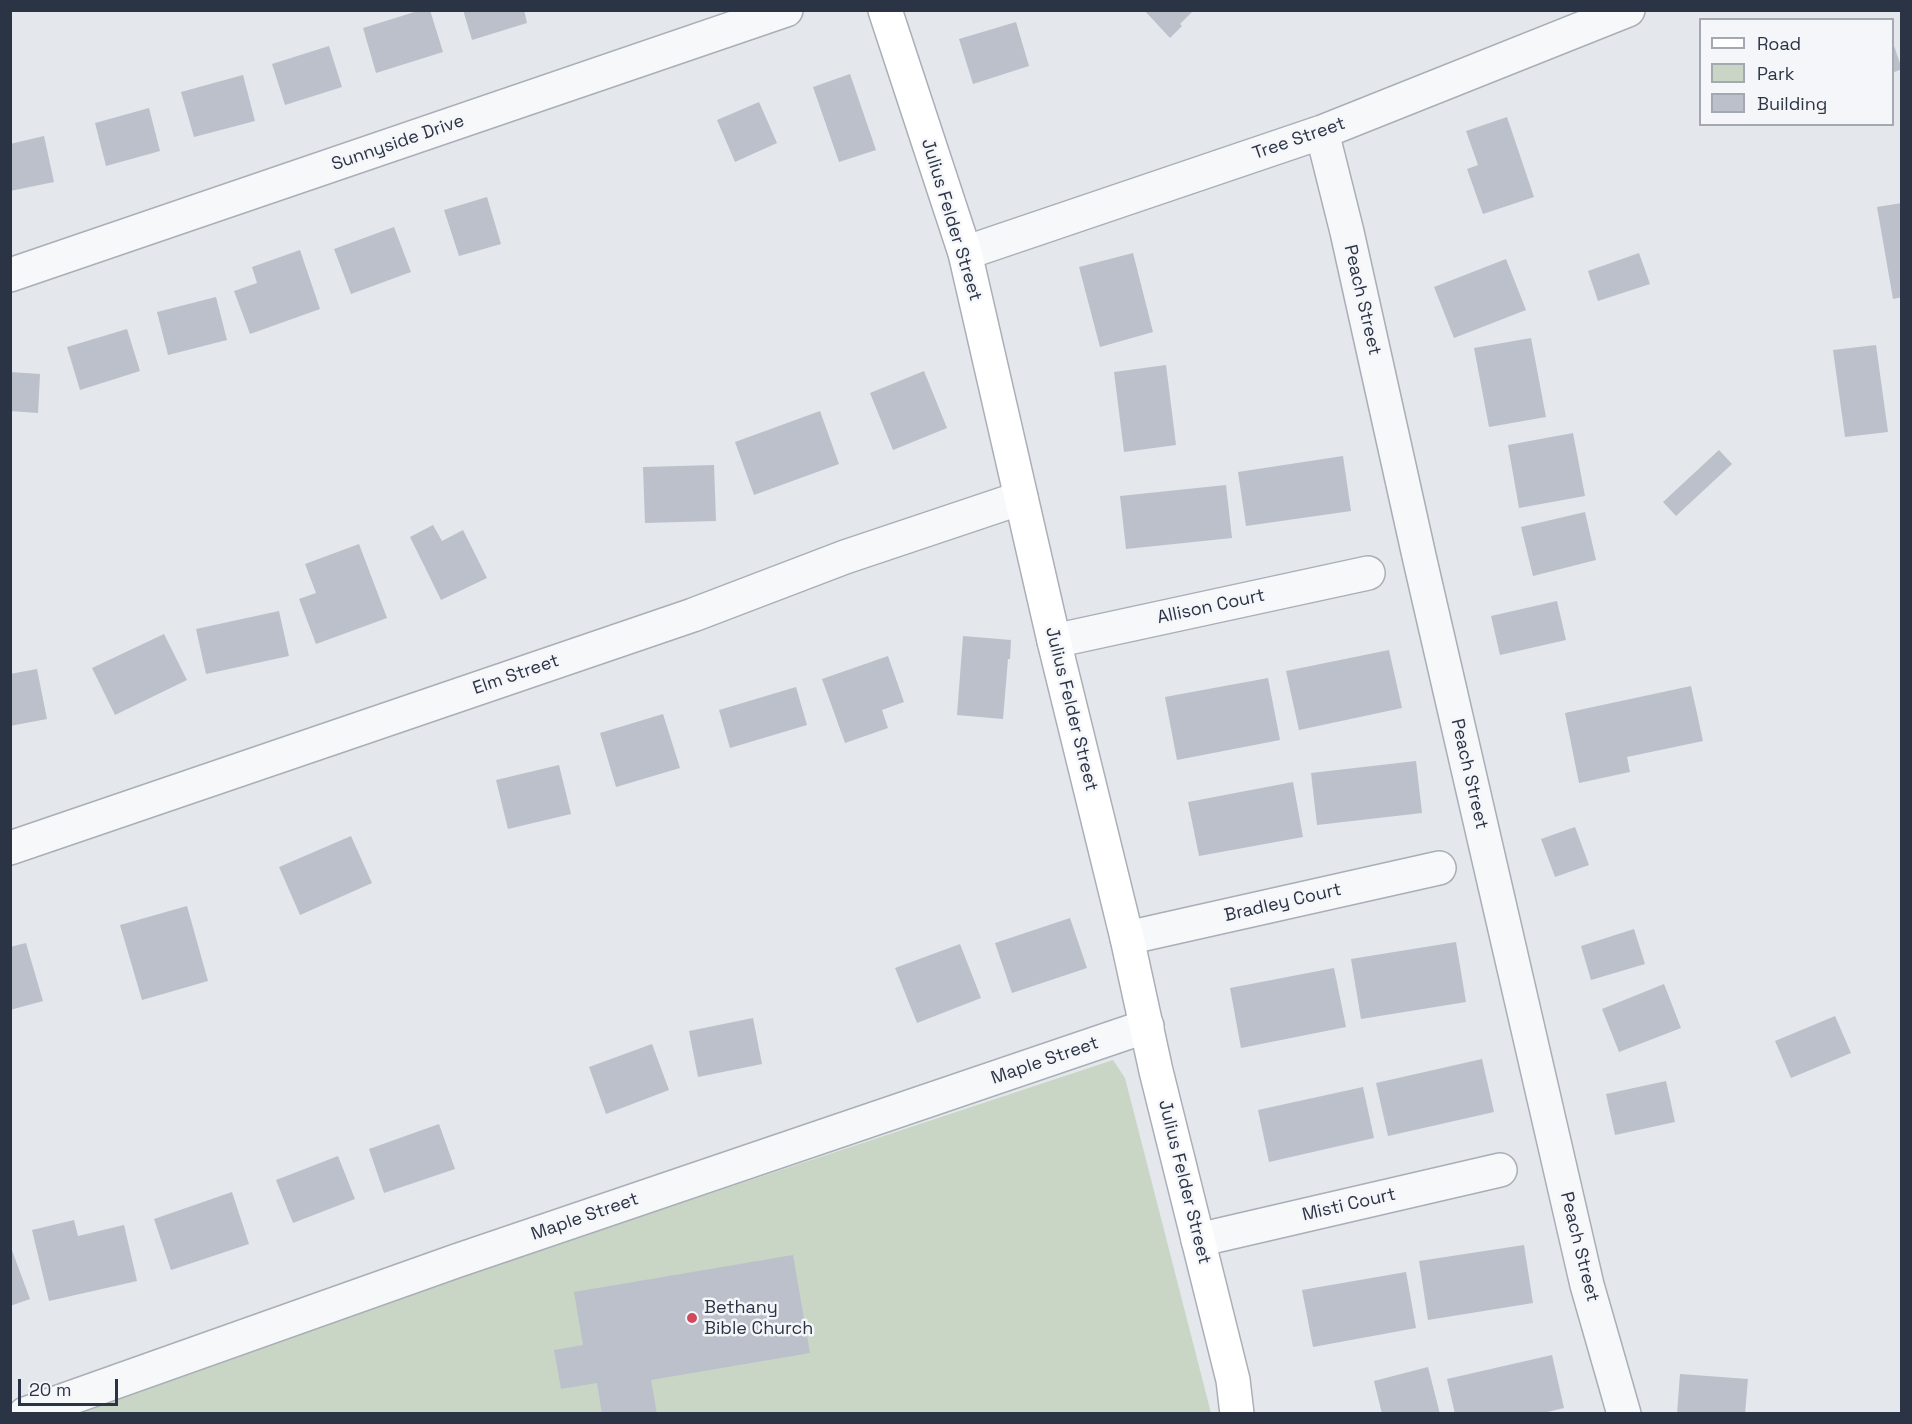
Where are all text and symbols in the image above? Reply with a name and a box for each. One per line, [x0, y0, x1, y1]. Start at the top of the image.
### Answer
legend [1699, 18, 1894, 126]
text: Road [1757, 32, 1801, 55]
text: Park [1757, 62, 1794, 85]
text: Building [1757, 92, 1827, 115]
street label: Sunnyside Drive [329, 110, 467, 176]
street label: Tree Street [1250, 113, 1348, 165]
street label: Julius Felder Street [916, 136, 986, 304]
street label: Peach Street [1339, 243, 1385, 357]
street label: Allison Court [1155, 585, 1267, 629]
street label: Julius Felder Street [1040, 625, 1102, 793]
street label: Elm Street [470, 650, 562, 700]
street label: Peach Street [1446, 717, 1492, 831]
street label: Bradley Court [1222, 879, 1344, 927]
street label: Maple Street [988, 1033, 1102, 1089]
street label: Julius Felder Street [1153, 1098, 1215, 1266]
street label: Misti Court [1300, 1184, 1398, 1226]
street label: Maple Street [528, 1189, 642, 1245]
street label: Peach Street [1555, 1190, 1603, 1304]
place label: Bethany Bible Church [704, 1297, 813, 1340]
marker: Bethany Bible Church [685, 1311, 699, 1325]
scale bar [21, 1367, 122, 1405]
text: 20 m [29, 1378, 72, 1401]

